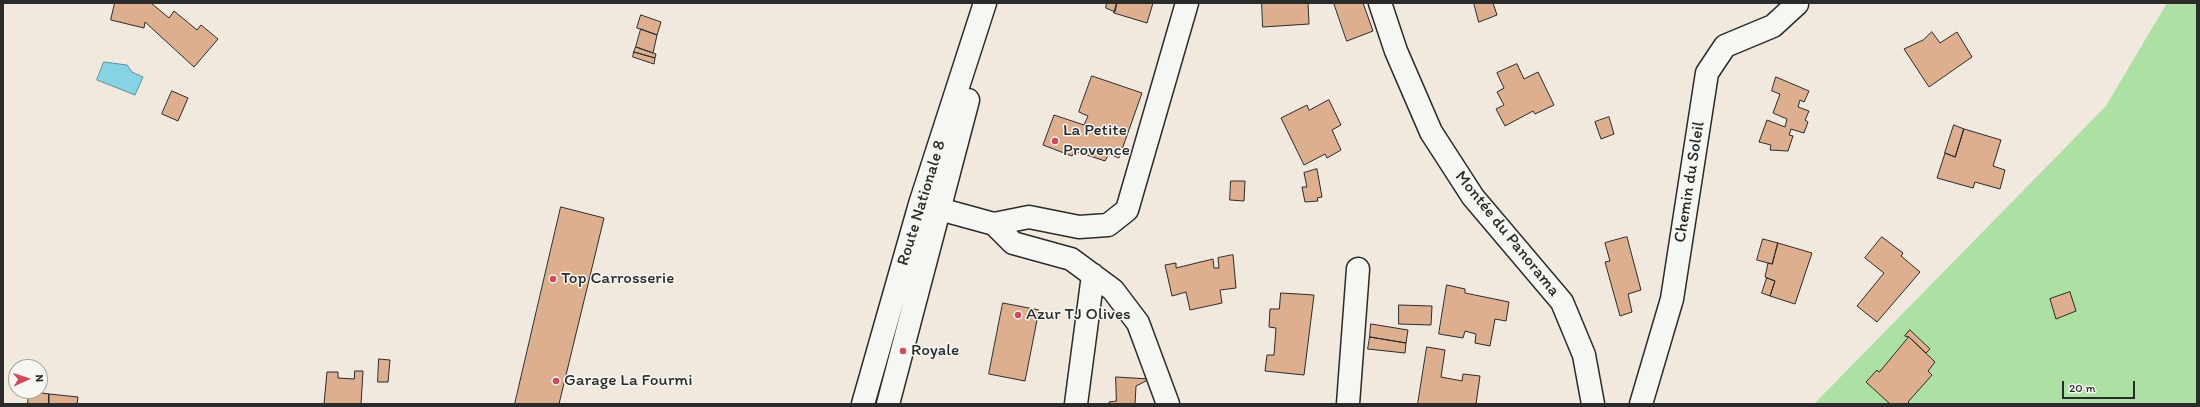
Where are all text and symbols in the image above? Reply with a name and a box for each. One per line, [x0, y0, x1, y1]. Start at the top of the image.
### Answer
street label: Chemin du Soleil [1670, 120, 1710, 244]
place label: La Petite Provence [1063, 121, 1130, 161]
marker: La Petite Provence [1050, 136, 1060, 146]
street label: Route Nationale 8 [893, 138, 951, 268]
street label: Montée du Panorama [1450, 167, 1564, 301]
place label: Top Carrosserie [561, 269, 674, 289]
marker: Top Carrosserie [548, 274, 558, 284]
place label: Azur TJ Olives [1026, 305, 1131, 325]
marker: Azur TJ Olives [1013, 310, 1023, 320]
place label: Royale [911, 341, 959, 361]
marker: Royale [898, 346, 908, 356]
north arrow [8, 359, 48, 399]
place label: Garage La Fourmi [564, 371, 693, 391]
scale bar [2064, 373, 2137, 399]
text: N [33, 374, 46, 382]
marker: Garage La Fourmi [551, 376, 561, 386]
text: 20 m [2069, 381, 2096, 395]

